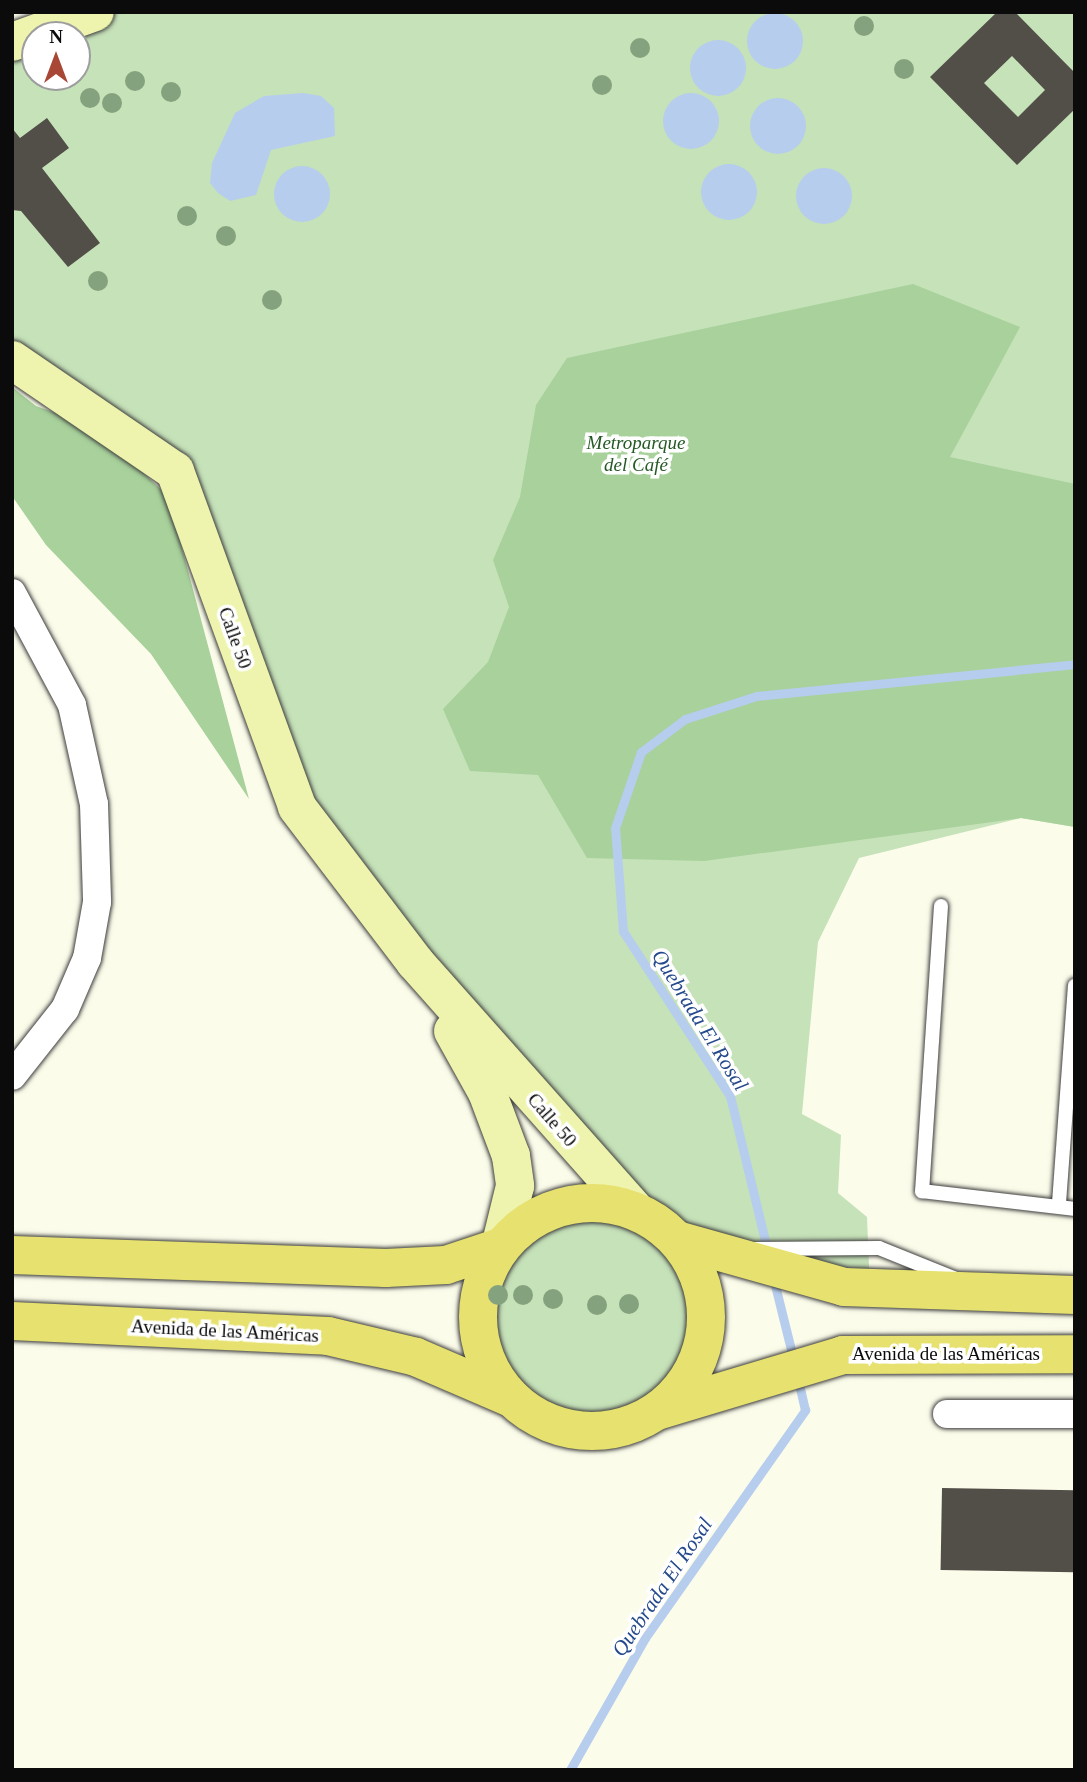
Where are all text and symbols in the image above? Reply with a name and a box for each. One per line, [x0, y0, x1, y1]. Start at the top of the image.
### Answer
north arrow [21, 21, 91, 91]
text: N [49, 26, 63, 47]
park label: Metroparque del Café [587, 432, 685, 476]
street label: Calle 50 [213, 604, 257, 672]
water label: Quebrada El Rosal [646, 945, 754, 1095]
street label: Calle 50 [522, 1088, 582, 1152]
street label: Avenida de las Américas [130, 1315, 320, 1347]
street label: Avenida de las Américas [851, 1343, 1041, 1365]
water label: Quebrada El Rosal [606, 1513, 718, 1661]

